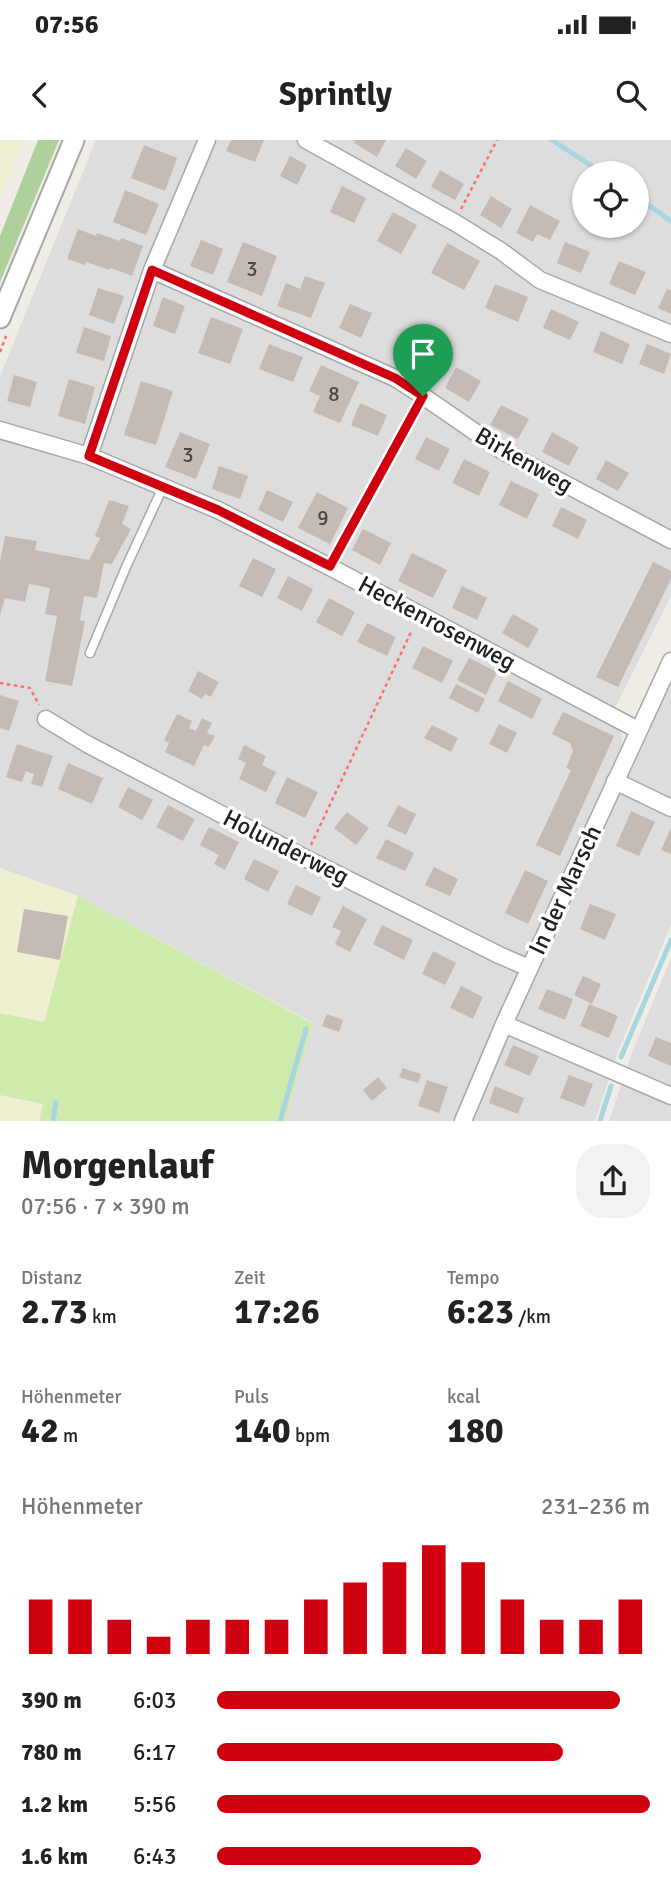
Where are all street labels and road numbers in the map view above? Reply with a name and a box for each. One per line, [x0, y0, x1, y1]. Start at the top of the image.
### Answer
street label: Birkenweg [470, 420, 578, 500]
street label: Heckenrosenweg [353, 569, 521, 677]
street label: Holunderweg [218, 802, 354, 892]
street label: In der Marsch [522, 820, 608, 960]

